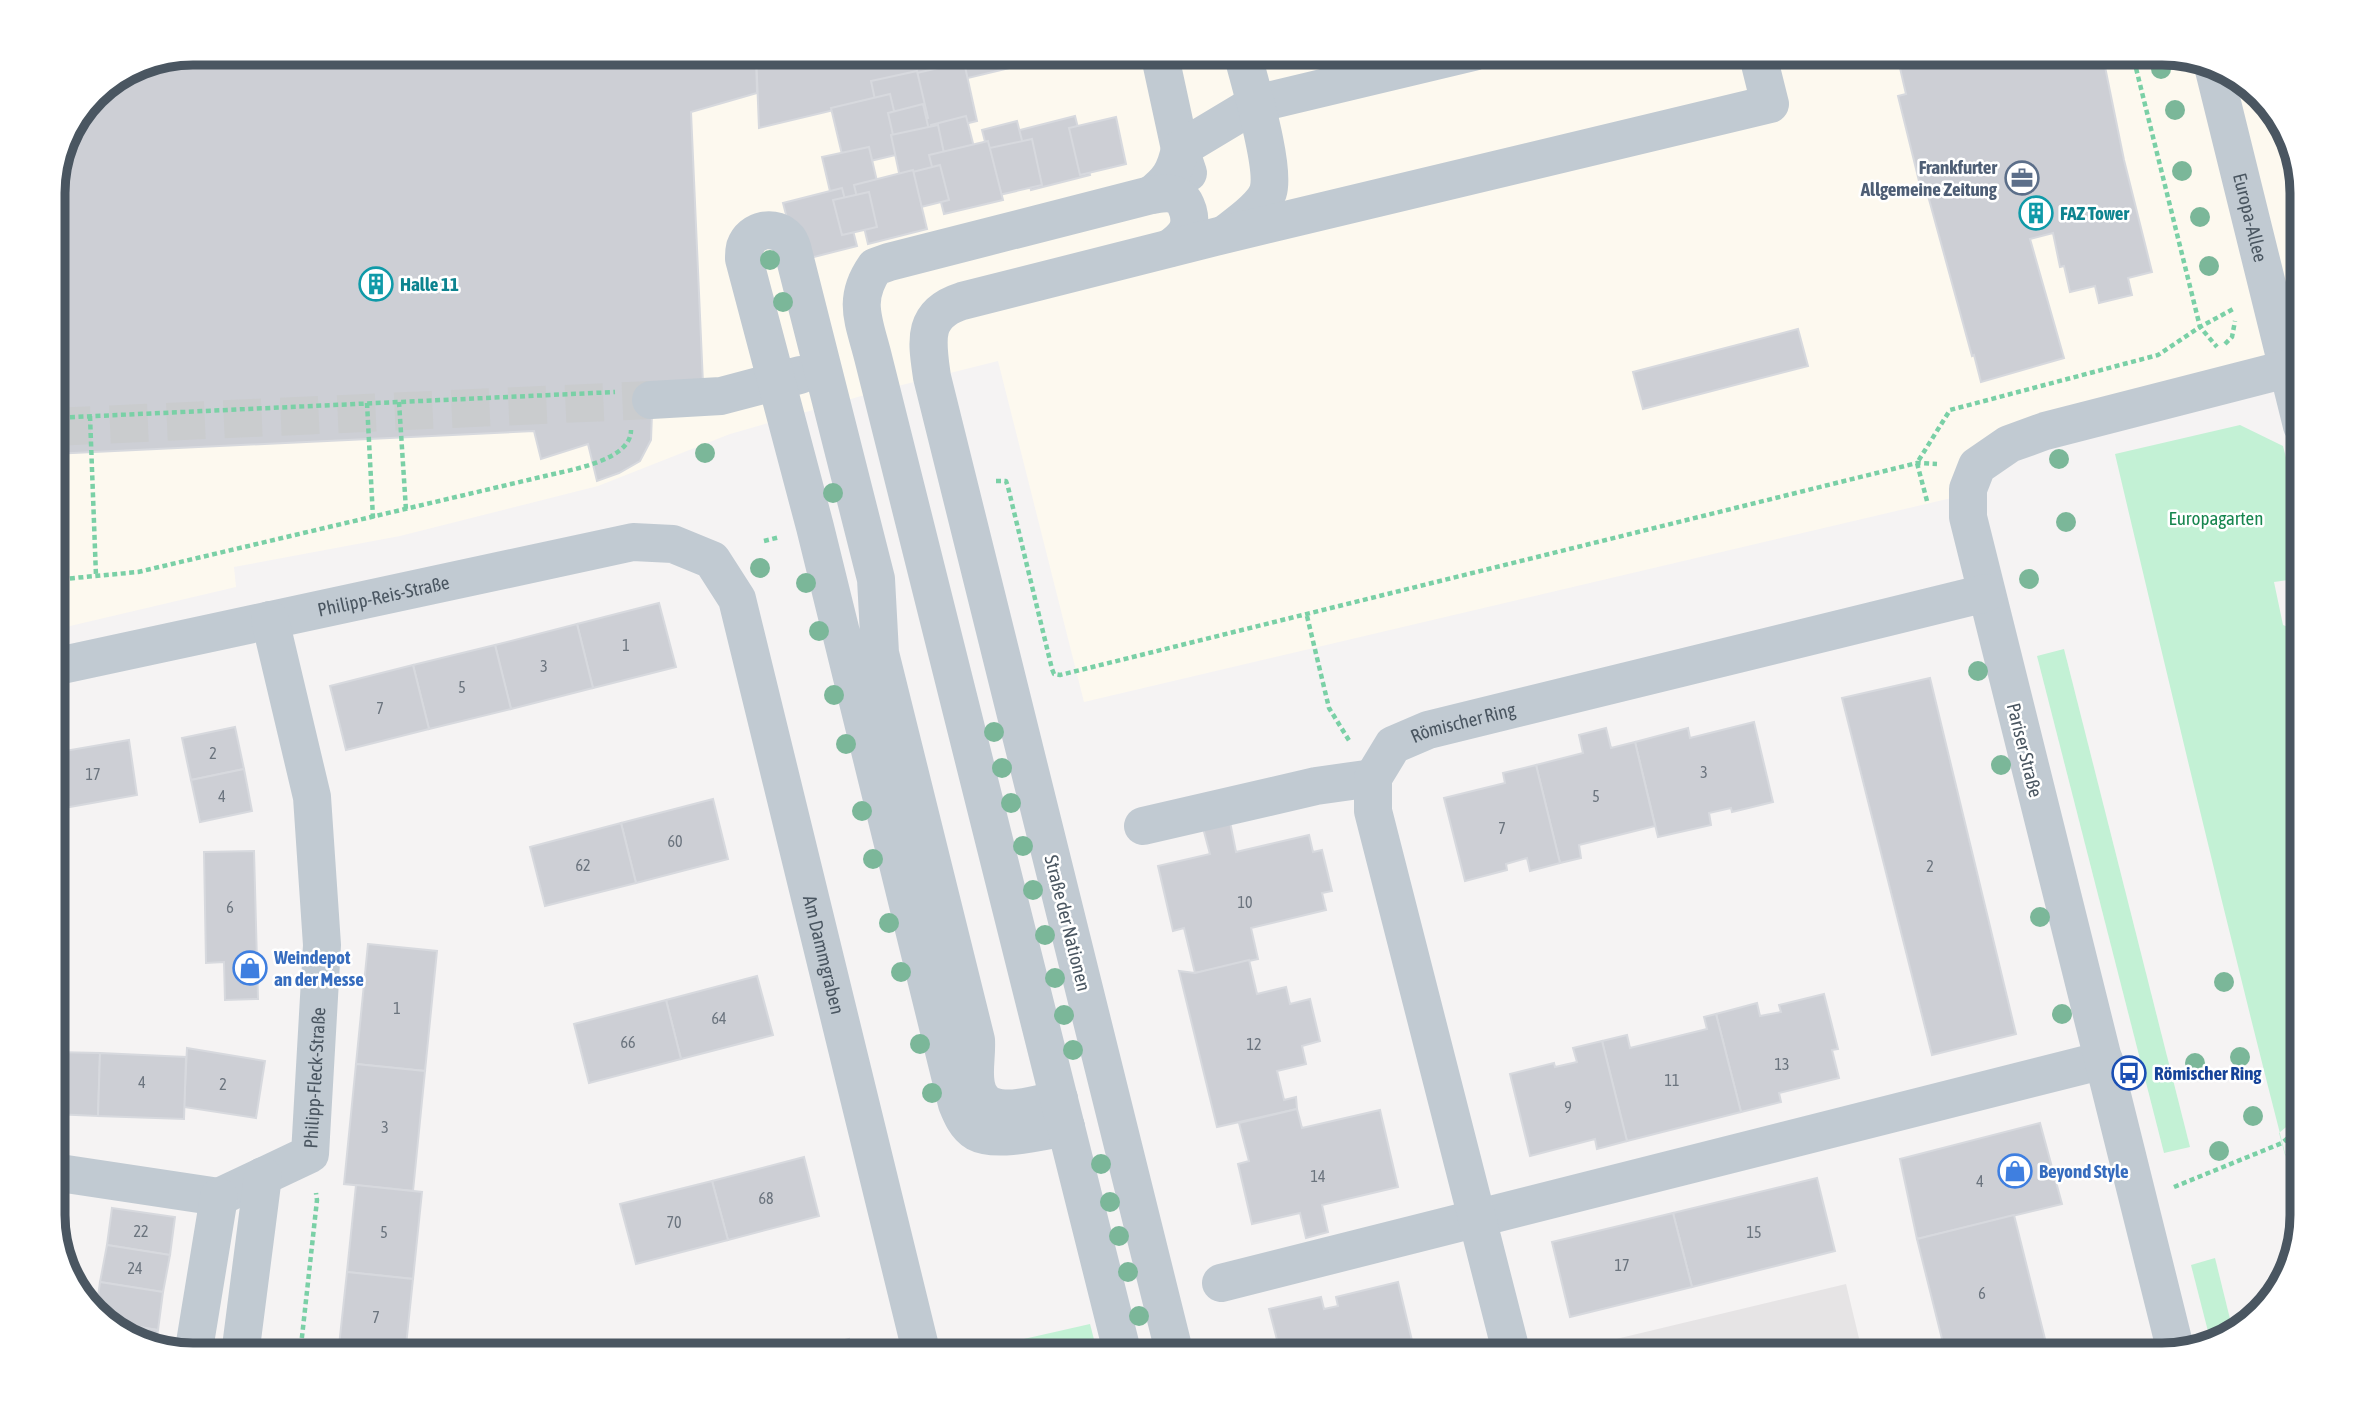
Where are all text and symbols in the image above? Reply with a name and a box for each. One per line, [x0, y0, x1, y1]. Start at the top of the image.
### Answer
place label: Frankfurter Allgemeine Zeitung [1860, 156, 1998, 200]
office icon: Frankfurter Allgemeine Zeitung [2003, 159, 2041, 197]
street label: Europa-Allee [2229, 171, 2272, 264]
building icon: FAZ Tower [2017, 194, 2055, 232]
place label: FAZ Tower [2060, 202, 2129, 224]
building icon: Halle 11 [357, 265, 395, 303]
place label: Halle 11 [400, 273, 459, 295]
park label: Europagarten [2169, 507, 2263, 529]
street label: Philipp-Reis-Straße [315, 571, 451, 621]
house number: 1 [622, 636, 630, 654]
house number: 3 [540, 657, 548, 675]
house number: 5 [458, 678, 466, 696]
street label: Römischer Ring [1407, 698, 1519, 747]
house number: 7 [376, 699, 384, 717]
street label: Pariser Straße [2003, 701, 2047, 799]
house number: 2 [209, 744, 217, 762]
house number: 3 [1700, 763, 1708, 781]
house number: 17 [85, 765, 101, 783]
house number: 4 [218, 787, 226, 805]
house number: 5 [1592, 787, 1600, 805]
house number: 7 [1498, 819, 1506, 837]
house number: 60 [667, 832, 683, 850]
street label: Straße der Nationen [1040, 853, 1096, 993]
house number: 62 [575, 856, 591, 874]
house number: 2 [1926, 857, 1934, 875]
street label: Am Dammgraben [799, 893, 849, 1016]
house number: 10 [1237, 893, 1253, 911]
house number: 6 [226, 898, 234, 916]
place label: Weindepot an der Messe [273, 946, 364, 990]
shop icon: Weindepot an der Messe [231, 949, 269, 987]
house number: 1 [393, 999, 401, 1017]
street label: Philipp-Fleck-Straße [299, 1007, 329, 1149]
house number: 64 [711, 1009, 727, 1027]
house number: 66 [620, 1033, 636, 1051]
house number: 12 [1246, 1035, 1262, 1053]
bus stop icon: Römischer Ring [2110, 1054, 2148, 1092]
house number: 13 [1774, 1055, 1790, 1073]
place label: Römischer Ring [2154, 1062, 2262, 1084]
house number: 11 [1664, 1071, 1680, 1089]
house number: 4 [138, 1073, 146, 1091]
house number: 2 [219, 1075, 227, 1093]
house number: 9 [1564, 1098, 1572, 1116]
house number: 3 [381, 1118, 389, 1136]
shop icon: Beyond Style [1996, 1152, 2034, 1190]
place label: Beyond Style [2039, 1160, 2129, 1182]
house number: 14 [1310, 1167, 1326, 1185]
house number: 4 [1976, 1172, 1984, 1190]
house number: 68 [758, 1189, 774, 1207]
house number: 70 [666, 1213, 682, 1231]
house number: 22 [133, 1222, 149, 1240]
house number: 5 [380, 1223, 388, 1241]
house number: 15 [1746, 1223, 1762, 1241]
house number: 17 [1614, 1256, 1630, 1274]
house number: 24 [127, 1259, 143, 1277]
house number: 6 [1978, 1284, 1986, 1302]
house number: 7 [372, 1308, 380, 1326]

